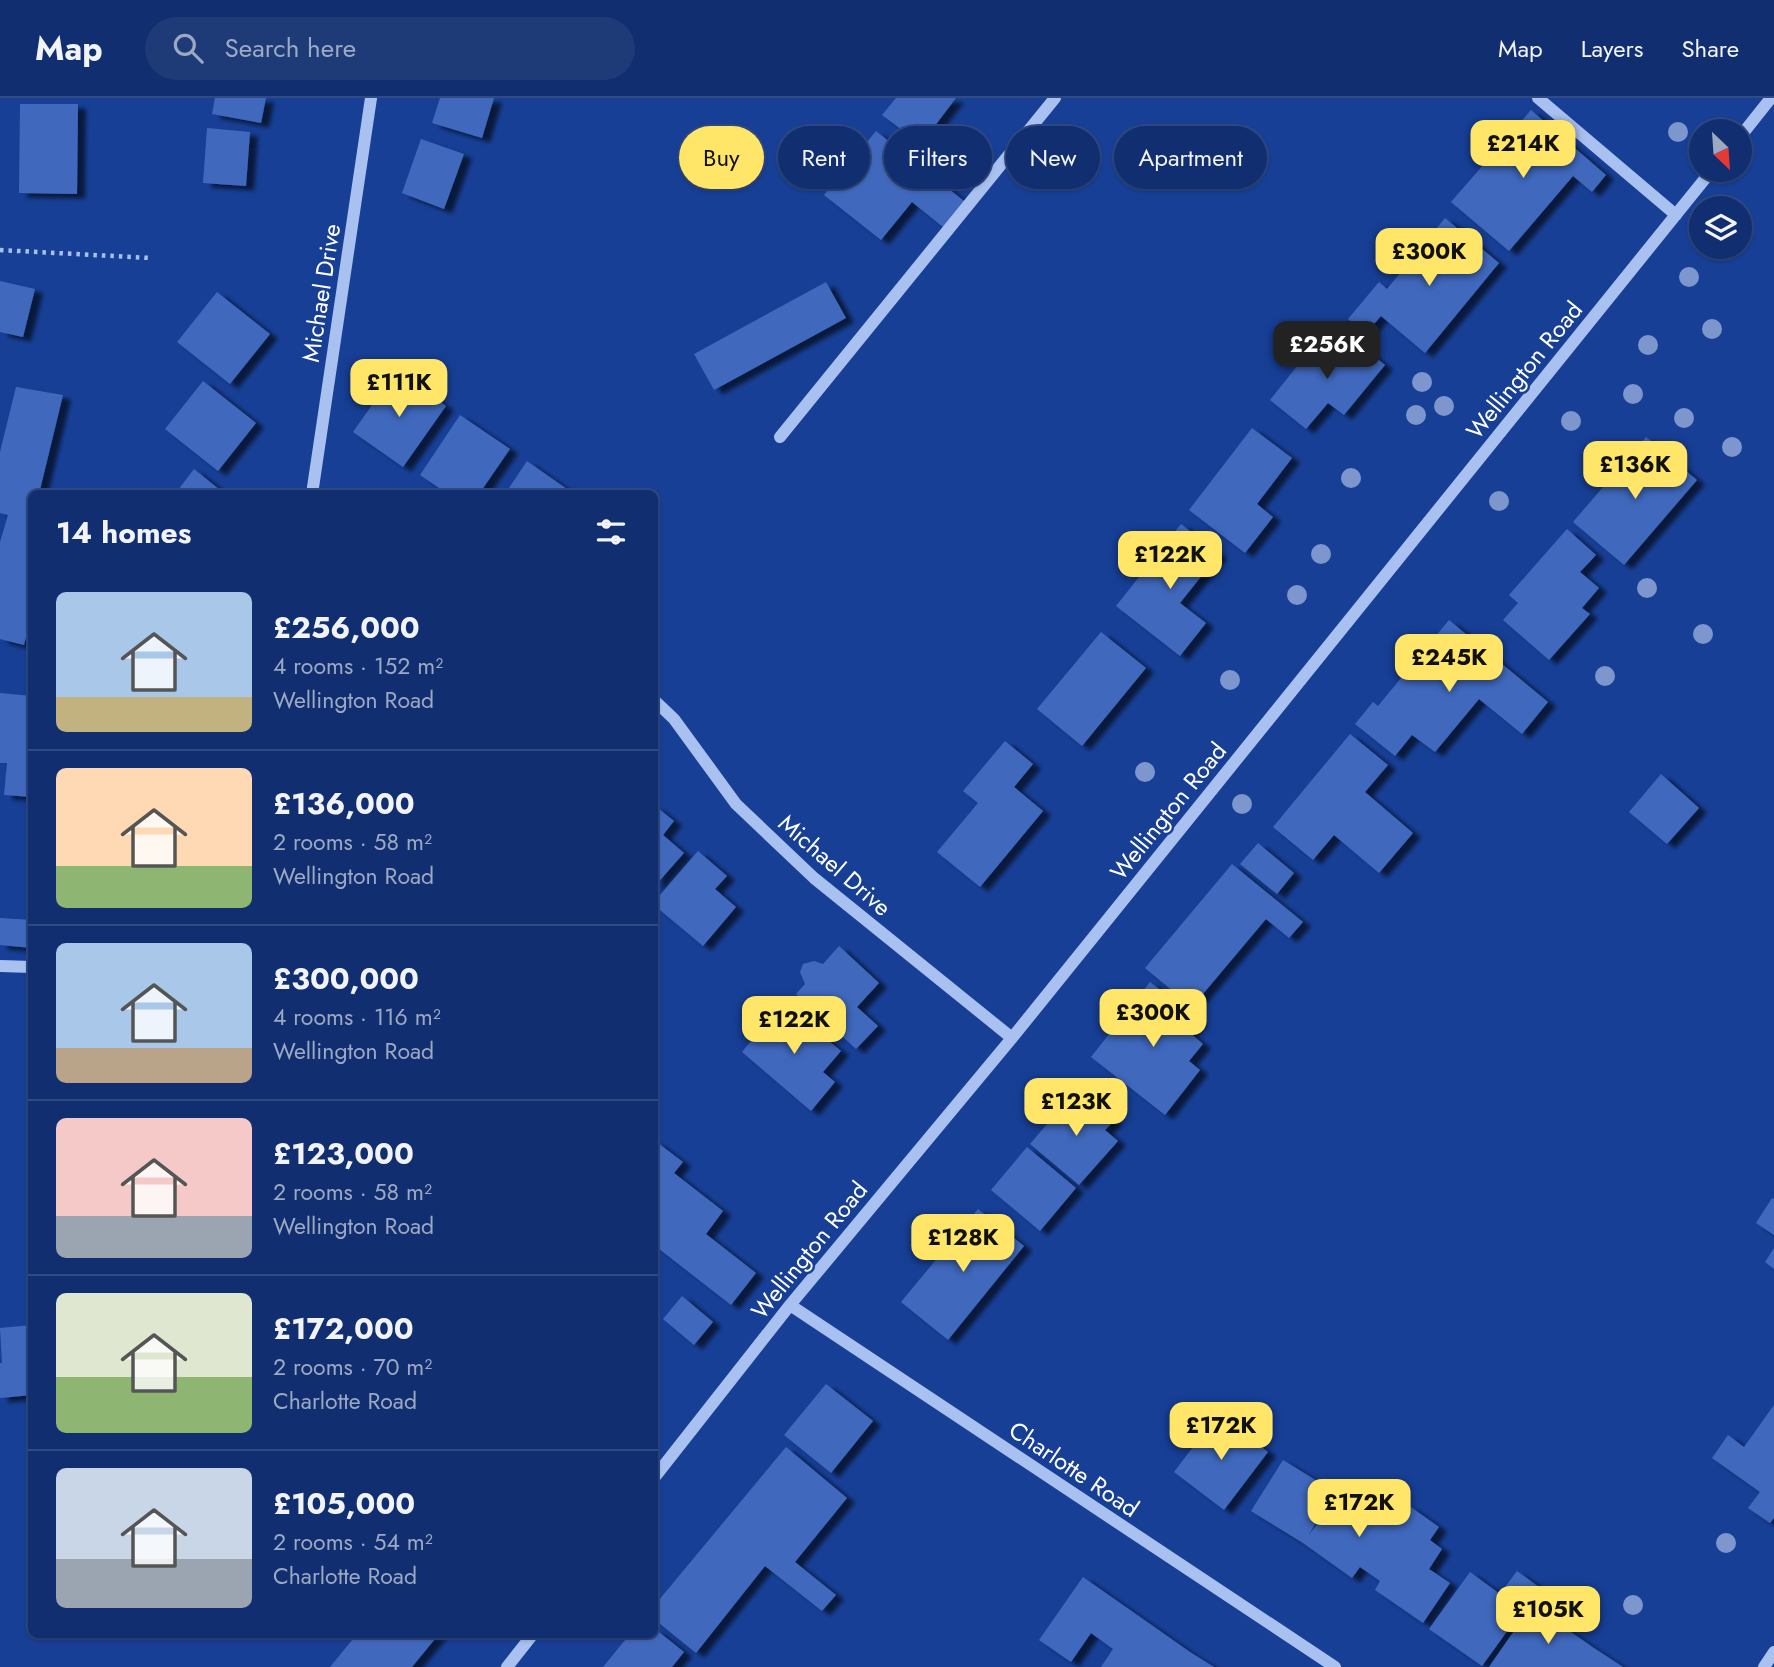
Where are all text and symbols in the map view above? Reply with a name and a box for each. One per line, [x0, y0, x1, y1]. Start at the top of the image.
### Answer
search box [145, 17, 635, 80]
text: Map [35, 25, 103, 72]
icon: search [169, 29, 207, 67]
text: Search here [225, 29, 356, 67]
text: Map [1498, 31, 1543, 66]
text: Layers [1581, 31, 1643, 66]
text: Share [1681, 31, 1739, 66]
north arrow [1689, 119, 1752, 182]
map controls [1689, 119, 1752, 259]
pin: £214K [1474, 120, 1572, 180]
chip: Buy [679, 126, 764, 189]
chip: Rent [778, 126, 870, 189]
chip: Filters [884, 126, 992, 189]
chip: New [1006, 126, 1100, 189]
chip: Apartment [1114, 126, 1267, 189]
text: £214K [1487, 126, 1559, 160]
button: layers [1689, 196, 1752, 259]
street label: Michael Drive [293, 221, 349, 365]
pin: £300K [1380, 228, 1478, 288]
text: £300K [1392, 234, 1466, 268]
street label: Wellington Road [1457, 294, 1591, 446]
pin: £256K [1278, 322, 1376, 381]
text: £256K [1289, 327, 1365, 361]
pin: £111K [350, 360, 448, 419]
text: £111K [366, 365, 432, 399]
pin: £136K [1586, 442, 1684, 501]
text: £136K [1599, 447, 1671, 481]
text: 14 homes [56, 511, 191, 554]
icon: filters [592, 513, 630, 551]
pin: £122K [1121, 532, 1219, 591]
text: £122K [1134, 537, 1206, 571]
text: £256,000 [273, 606, 420, 649]
icon: home [112, 620, 196, 704]
pin: £245K [1400, 634, 1498, 694]
text: £245K [1411, 640, 1487, 674]
text: 4 rooms · 152 m² [273, 649, 443, 683]
text: Wellington Road [273, 683, 434, 717]
street label: Wellington Road [1101, 735, 1235, 887]
text: £136,000 [273, 782, 415, 825]
icon: home [112, 796, 196, 880]
street label: Michael Drive [771, 806, 899, 924]
text: 2 rooms · 58 m² [273, 825, 432, 859]
text: Wellington Road [273, 859, 434, 893]
text: £300,000 [273, 957, 419, 1000]
icon: home [112, 971, 196, 1055]
pin: £300K [1104, 990, 1202, 1049]
text: £300K [1116, 995, 1190, 1029]
pin: £122K [745, 996, 843, 1056]
text: 4 rooms · 116 m² [273, 1000, 441, 1034]
text: £122K [758, 1002, 830, 1036]
text: Wellington Road [273, 1034, 434, 1068]
pin: £123K [1027, 1079, 1125, 1138]
text: £123K [1040, 1084, 1112, 1118]
text: £123,000 [273, 1132, 414, 1175]
icon: home [112, 1146, 196, 1230]
street label: Wellington Road [742, 1174, 876, 1326]
text: 2 rooms · 58 m² [273, 1175, 432, 1209]
text: Wellington Road [273, 1209, 434, 1243]
pin: £128K [914, 1214, 1012, 1274]
text: £128K [927, 1220, 999, 1254]
text: £172,000 [273, 1307, 414, 1350]
icon: home [112, 1321, 196, 1405]
text: 2 rooms · 70 m² [273, 1350, 432, 1384]
text: Charlotte Road [273, 1384, 417, 1418]
pin: £172K [1172, 1402, 1270, 1462]
text: £172K [1186, 1408, 1256, 1442]
street label: Charlotte Road [1002, 1412, 1146, 1526]
pin: £172K [1310, 1480, 1408, 1539]
text: £105,000 [273, 1482, 415, 1525]
text: £172K [1324, 1485, 1394, 1519]
icon: home [112, 1496, 196, 1580]
text: 2 rooms · 54 m² [273, 1525, 433, 1559]
text: Charlotte Road [273, 1559, 417, 1593]
pin: £105K [1499, 1586, 1597, 1646]
text: £105K [1512, 1592, 1584, 1626]

